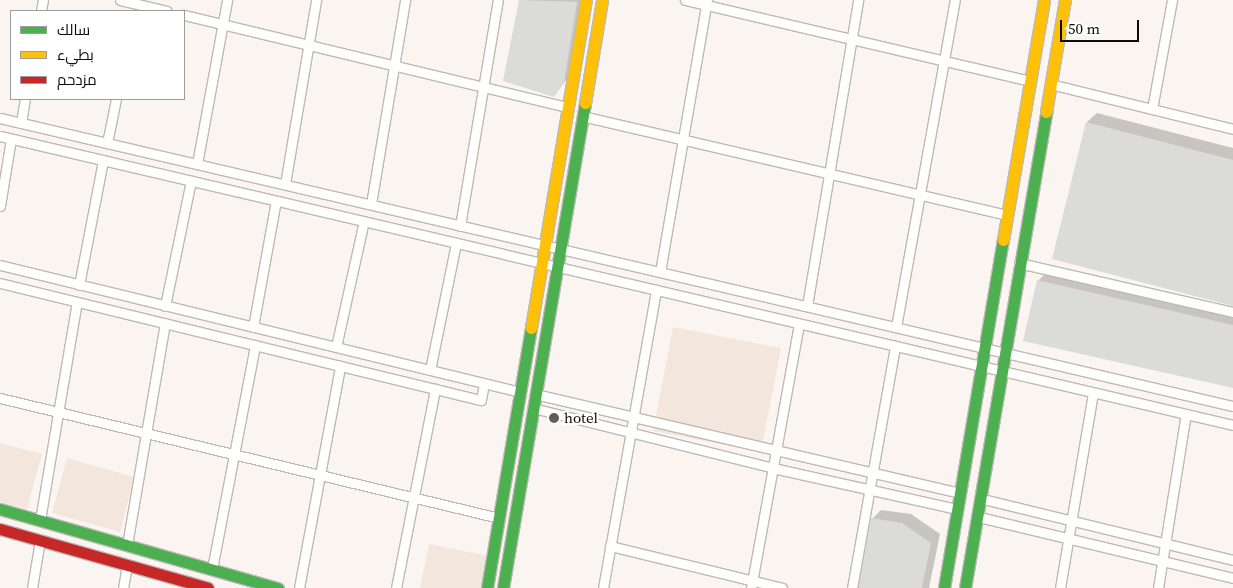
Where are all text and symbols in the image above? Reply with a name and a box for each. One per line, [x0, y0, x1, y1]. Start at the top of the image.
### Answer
legend [10, 10, 185, 100]
scale bar [1063, 10, 1142, 42]
text: 50 m [1068, 18, 1100, 39]
text: سالك [57, 19, 90, 40]
text: بطيء [57, 44, 94, 65]
text: مزدحم [57, 69, 97, 90]
place label: hotel [564, 409, 598, 427]
marker: hotel [548, 412, 560, 424]

